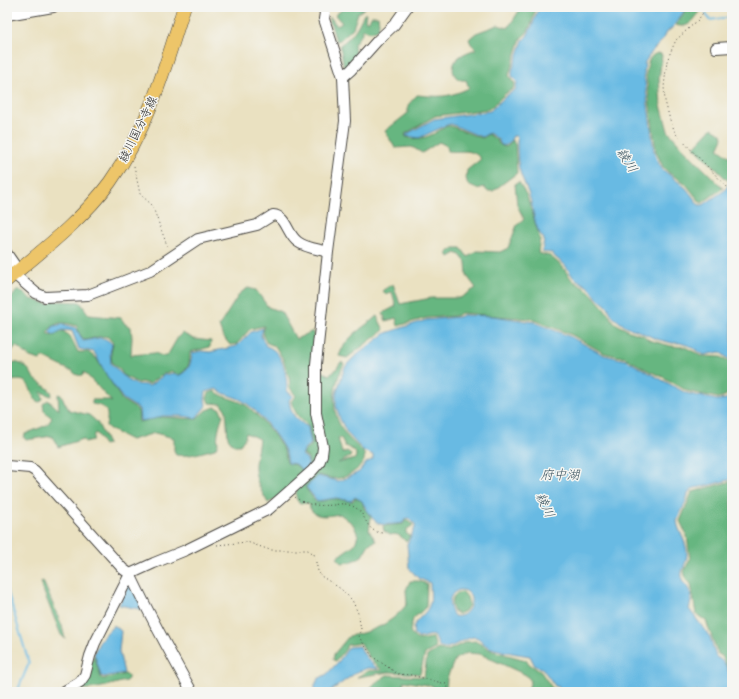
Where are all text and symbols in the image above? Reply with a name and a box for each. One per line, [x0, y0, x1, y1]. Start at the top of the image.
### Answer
street label: 綾川国分寺線 [116, 94, 161, 165]
water label: 綾川 [614, 145, 641, 176]
water label: 府中湖 [540, 467, 580, 483]
water label: 綾川 [532, 490, 558, 521]

